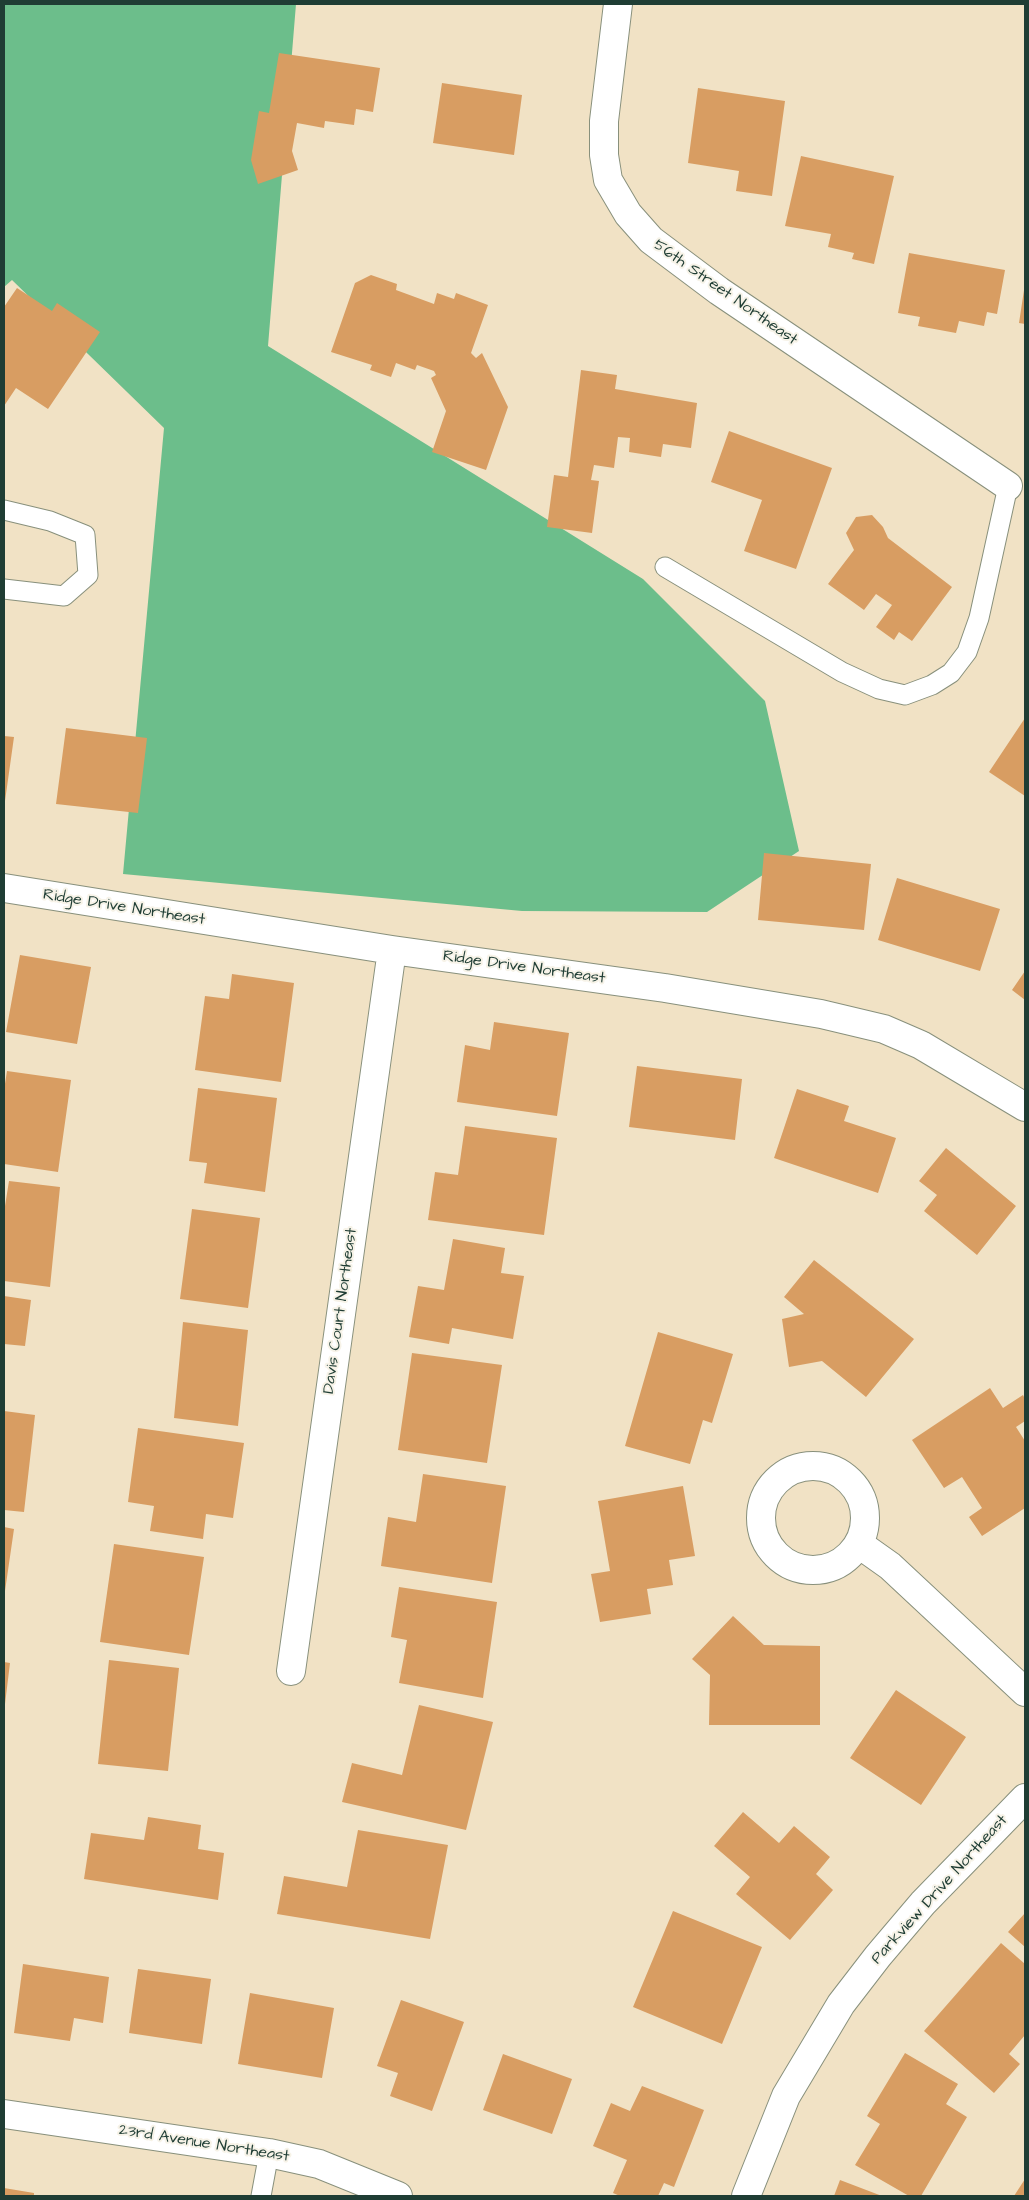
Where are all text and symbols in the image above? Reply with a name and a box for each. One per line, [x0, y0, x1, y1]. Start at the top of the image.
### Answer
street label: 56th Street Northeast [649, 236, 801, 350]
street label: Ridge Drive Northeast [42, 886, 206, 930]
street label: Ridge Drive Northeast [442, 947, 606, 989]
street label: Davis Court Northeast [320, 1227, 362, 1395]
street label: Parkview Drive Northeast [868, 1811, 1012, 1969]
street label: 23rd Avenue Northeast [117, 2121, 291, 2167]

